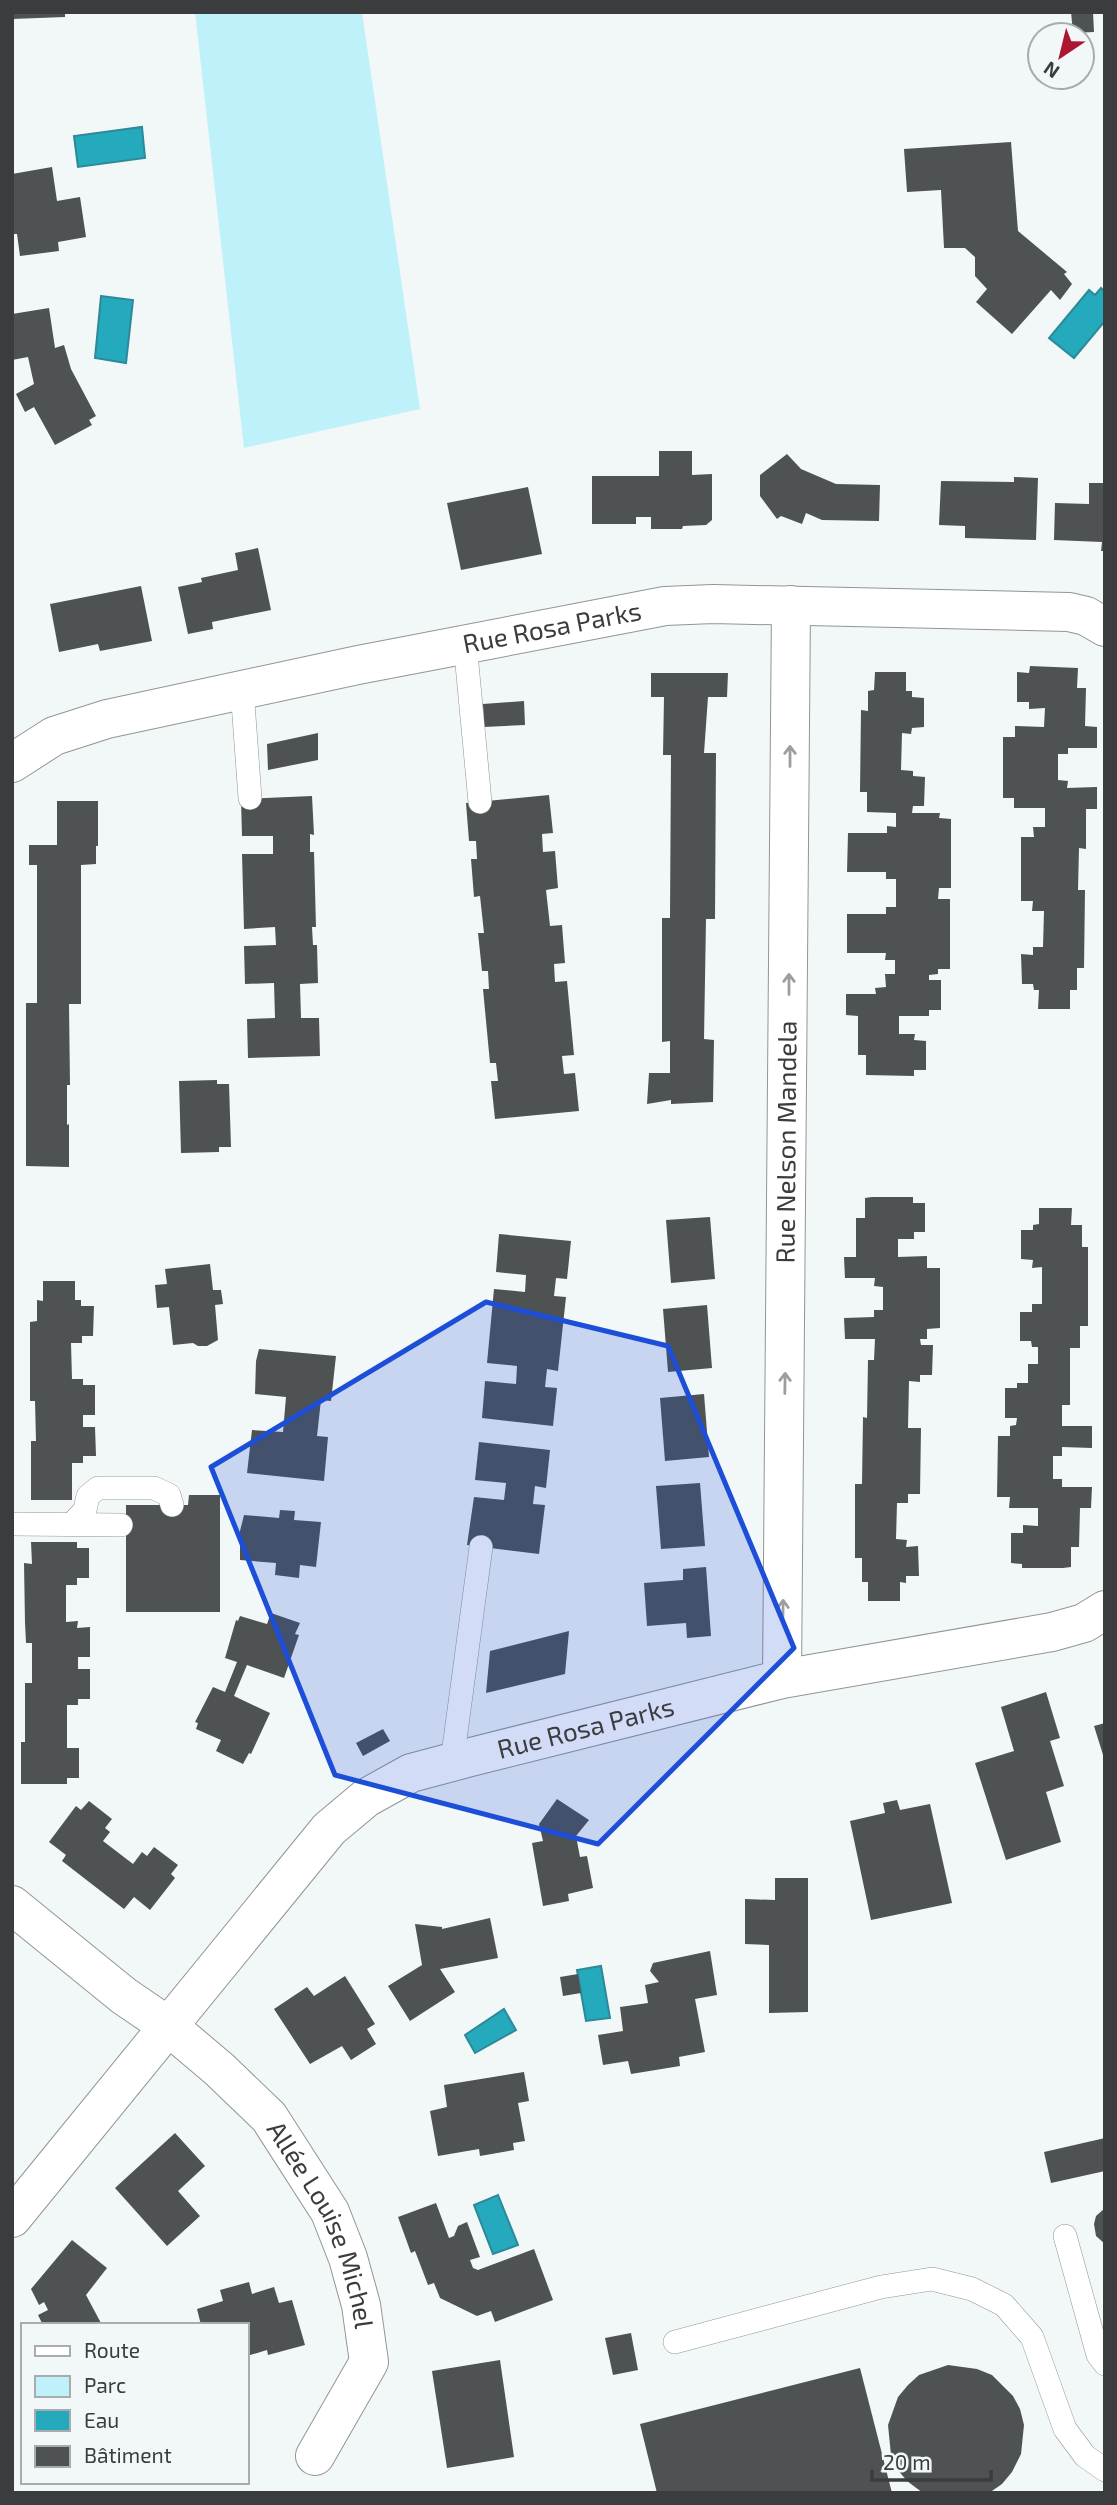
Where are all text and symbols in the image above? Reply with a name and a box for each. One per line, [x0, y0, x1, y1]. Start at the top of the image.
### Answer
north arrow [1026, 21, 1096, 91]
text: N [1039, 57, 1063, 84]
street label: Rue Rosa Parks [460, 594, 644, 659]
one-way arrow [783, 745, 797, 768]
one-way arrow [782, 973, 796, 996]
street label: Rue Nelson Mandela [768, 1021, 802, 1264]
one-way arrow [778, 1372, 792, 1395]
one-way arrow [776, 1599, 789, 1622]
street label: Rue Rosa Parks [494, 1690, 677, 1764]
street label: Allée Louise Michel [262, 2115, 381, 2331]
legend [21, 2323, 248, 2484]
text: Route [84, 2337, 140, 2362]
text: Parc [84, 2372, 126, 2397]
text: Eau [84, 2407, 119, 2432]
scale bar [872, 2438, 991, 2482]
text: Bâtiment [84, 2442, 172, 2467]
text: 20 m [883, 2449, 931, 2474]

